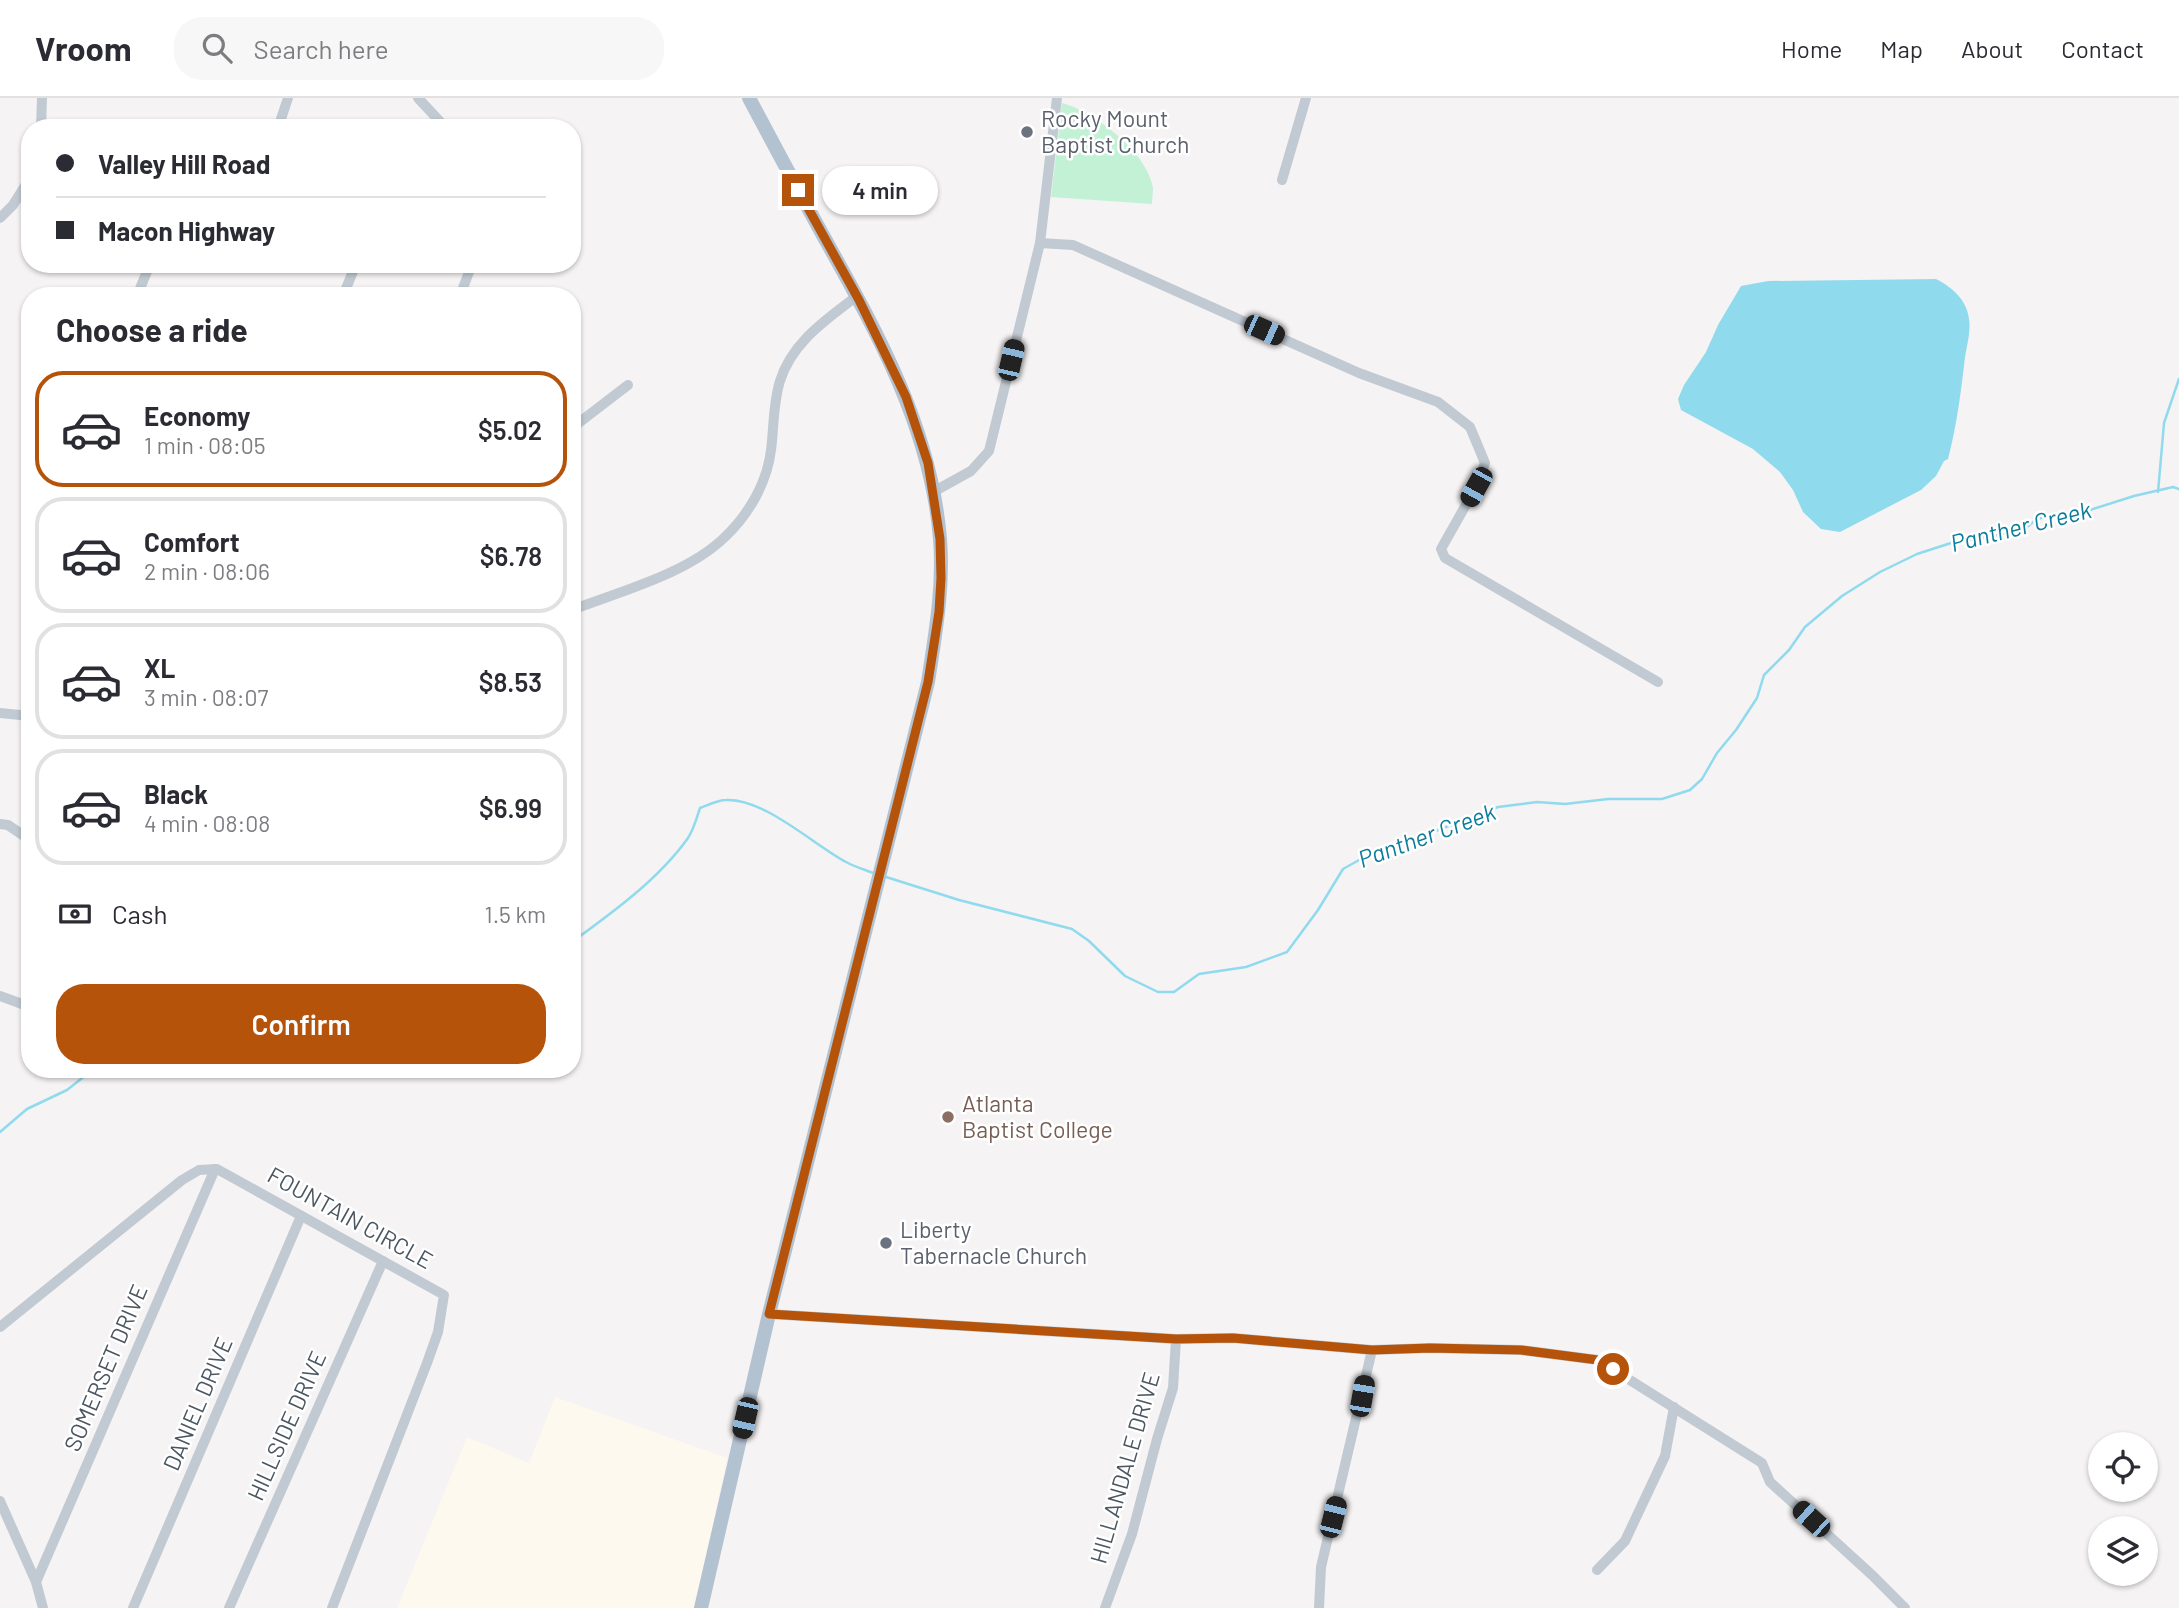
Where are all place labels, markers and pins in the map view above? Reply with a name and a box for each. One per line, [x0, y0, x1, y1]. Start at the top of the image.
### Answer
place label: Rocky Mount Baptist Church [1041, 104, 1189, 158]
marker: Rocky Mount Baptist Church [1019, 124, 1035, 140]
place label: Atlanta Baptist College [962, 1089, 1113, 1143]
marker: Atlanta Baptist College [940, 1109, 956, 1125]
place label: Liberty Tabernacle Church [900, 1215, 1087, 1269]
marker: Liberty Tabernacle Church [878, 1235, 894, 1251]

